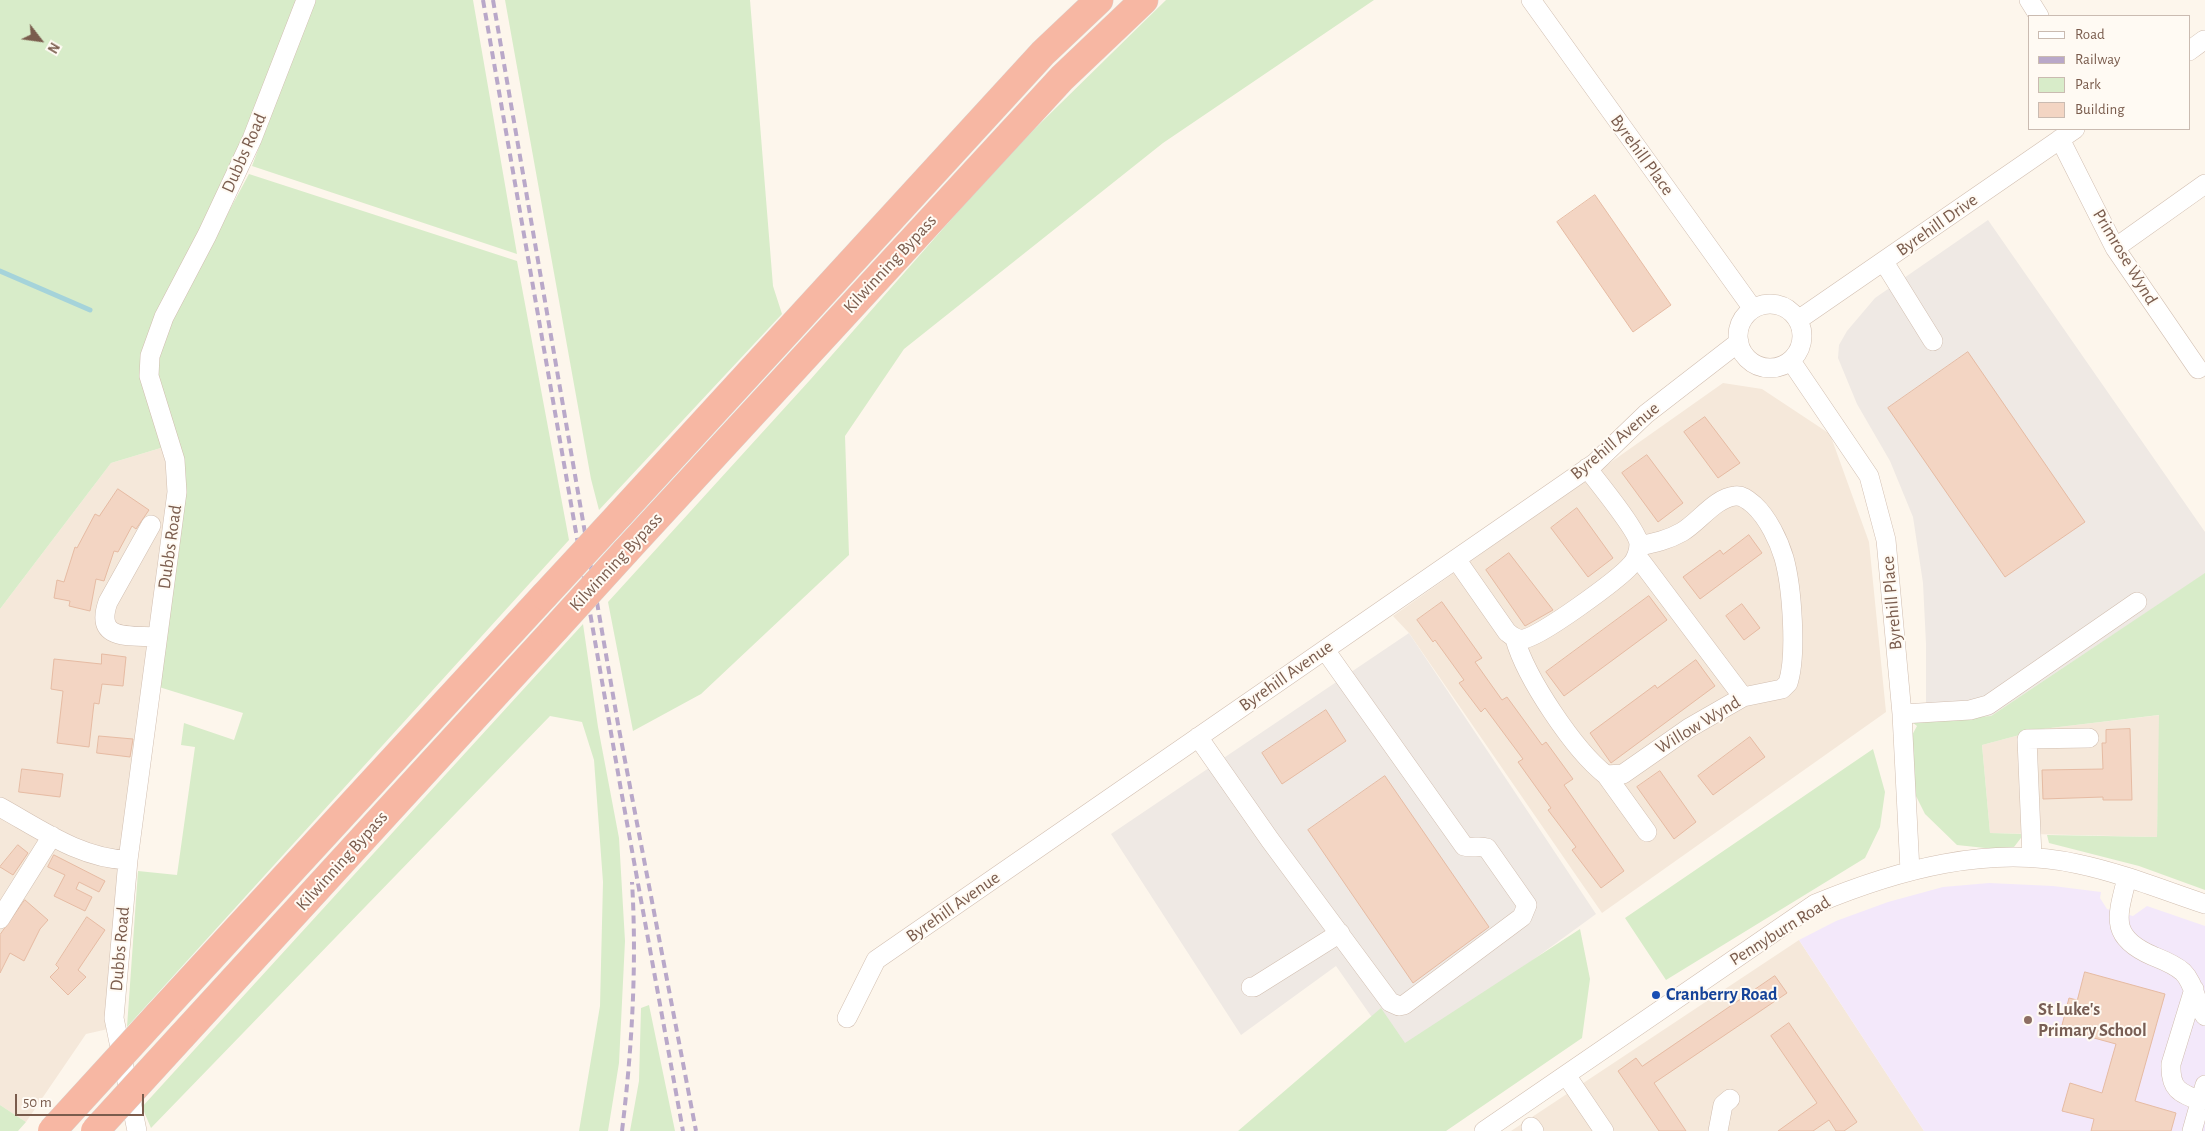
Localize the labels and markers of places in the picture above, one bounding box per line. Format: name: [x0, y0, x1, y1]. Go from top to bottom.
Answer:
place label: Cranberry Road: [1666, 984, 1778, 1006]
marker: Cranberry Road: [1650, 989, 1662, 1001]
place label: St Luke's Primary School: [2038, 999, 2147, 1042]
marker: St Luke's Primary School: [2022, 1014, 2034, 1026]

